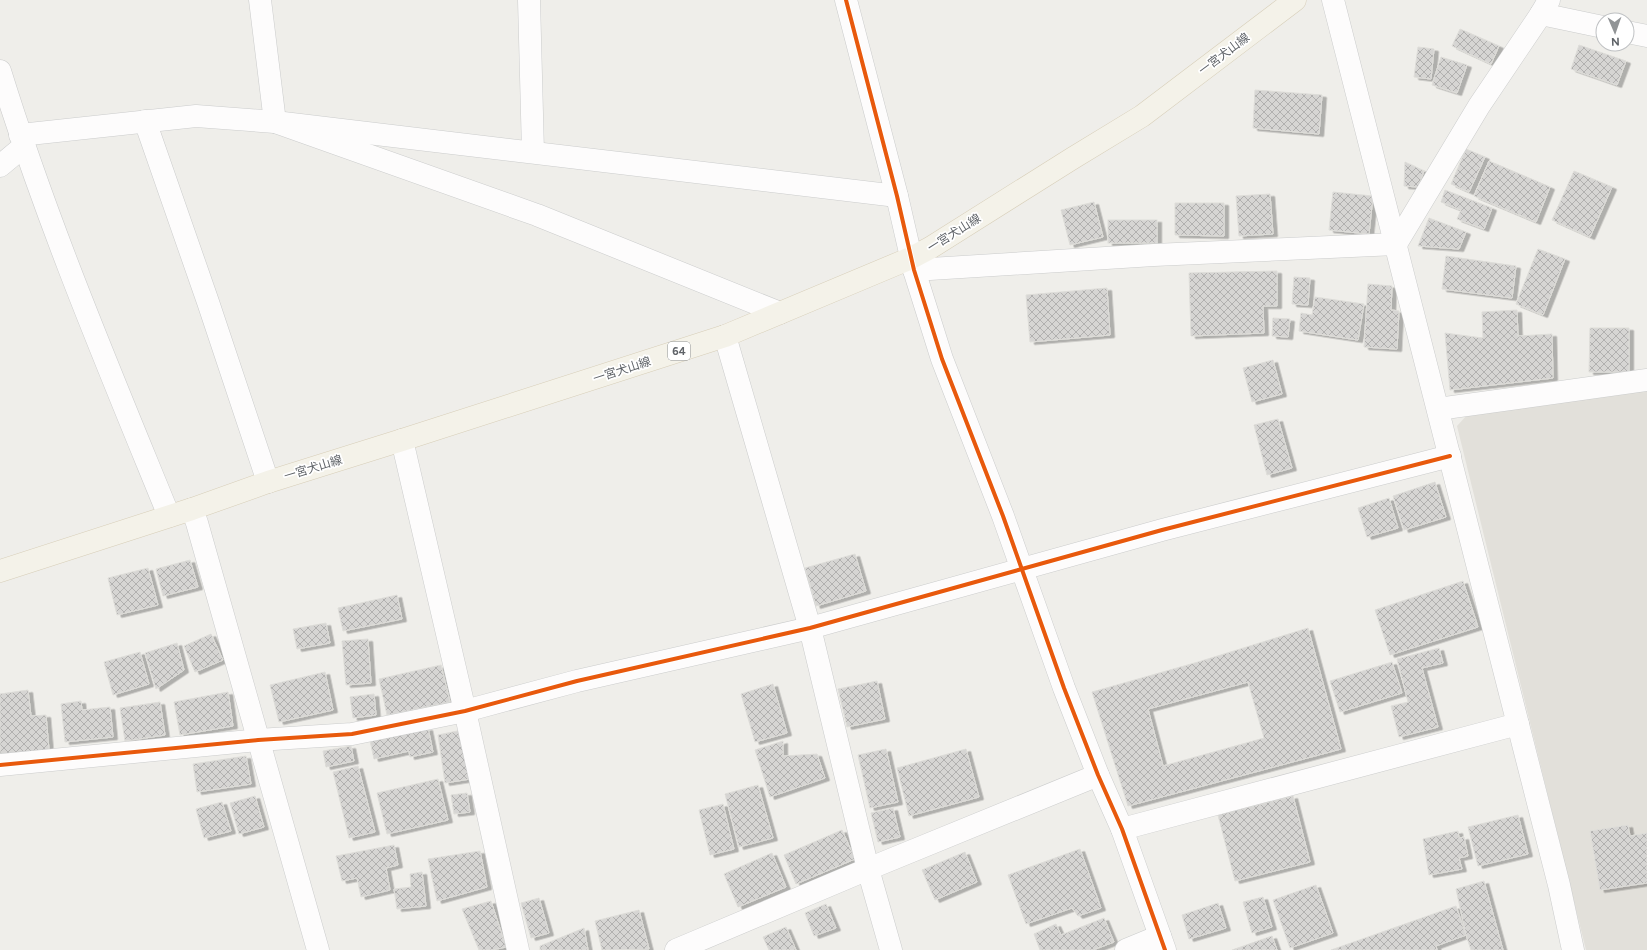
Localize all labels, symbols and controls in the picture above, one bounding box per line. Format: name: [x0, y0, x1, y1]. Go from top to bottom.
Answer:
north arrow: [1595, 12, 1635, 52]
street label: 一宮犬山線: [1196, 30, 1252, 78]
text: N: [1611, 35, 1620, 48]
street label: 一宮犬山線: [925, 211, 983, 255]
road number: 64: [668, 342, 690, 360]
street label: 一宮犬山線: [591, 354, 653, 386]
street label: 一宮犬山線: [282, 453, 344, 483]

